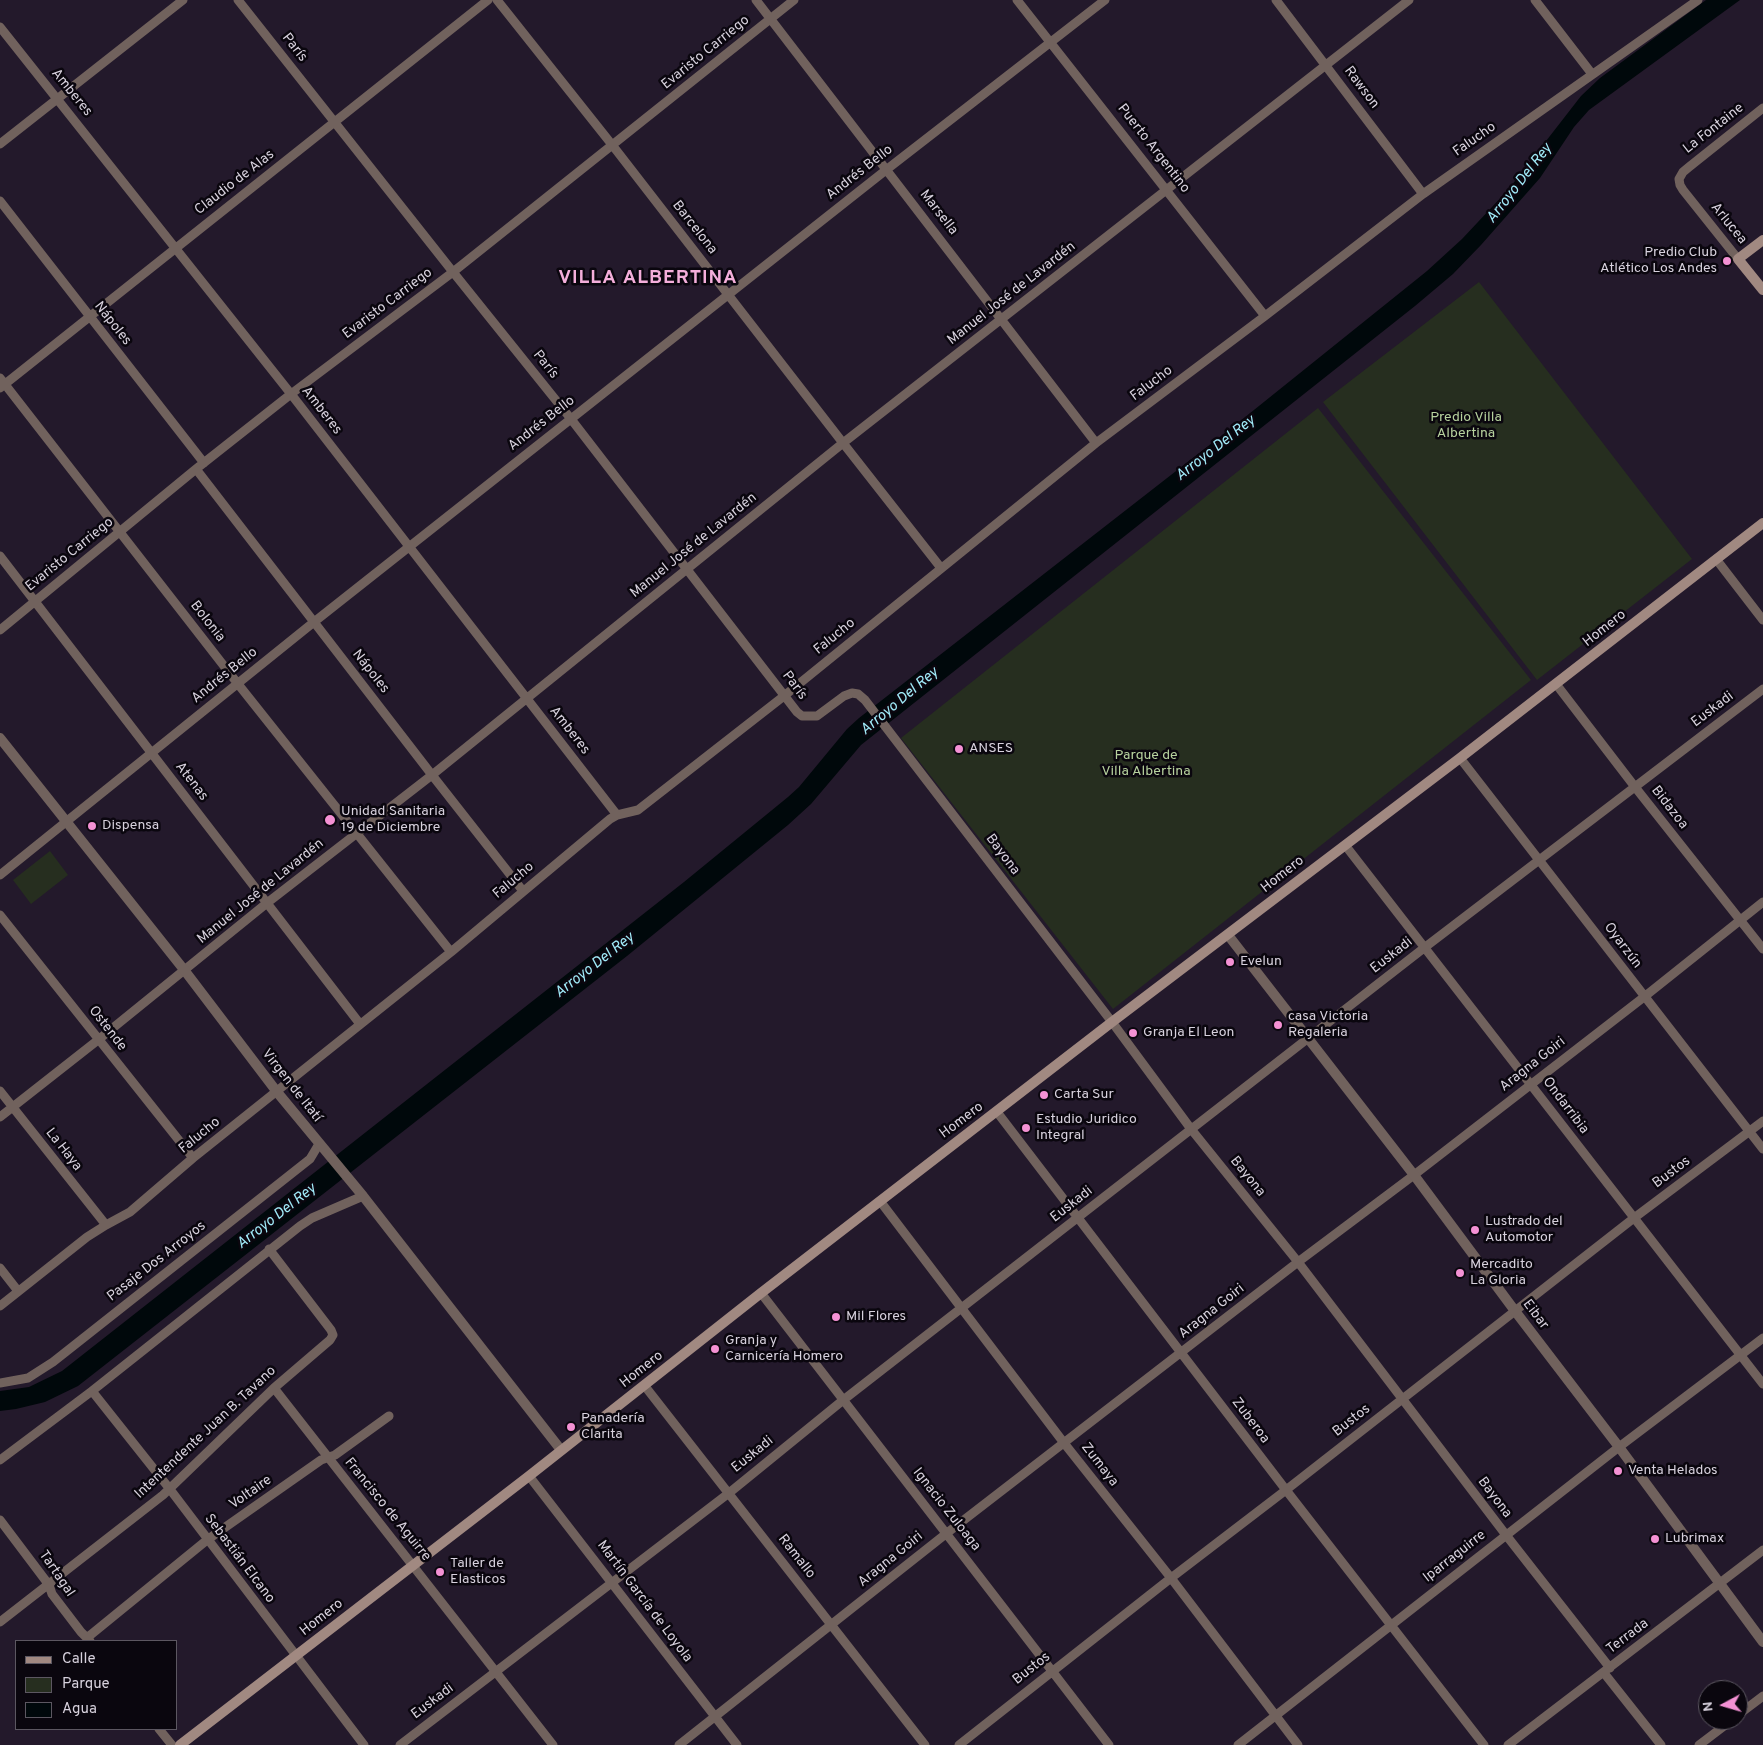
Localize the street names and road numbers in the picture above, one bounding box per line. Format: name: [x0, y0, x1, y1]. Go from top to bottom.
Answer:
street label: Evaristo Carriego: [659, 12, 753, 94]
street label: París: [278, 30, 310, 66]
street label: Rawson: [1340, 64, 1382, 112]
street label: Amberes: [47, 66, 95, 120]
street label: La Fontaine: [1680, 100, 1748, 158]
street label: Puerto Argentino: [1113, 101, 1193, 197]
street label: Falucho: [1450, 119, 1500, 161]
street label: Andrés Bello: [823, 142, 897, 204]
street label: Claudio de Alas: [192, 147, 278, 219]
street label: Marsella: [915, 187, 961, 239]
street label: Barcelona: [668, 198, 720, 258]
street label: Arlucea: [1706, 200, 1750, 248]
street label: Manuel José de Lavardén: [945, 239, 1079, 349]
street label: Evaristo Carriego: [340, 265, 436, 343]
street label: Nápoles: [90, 299, 134, 349]
street label: París: [529, 347, 561, 383]
street label: Falucho: [1128, 363, 1176, 405]
street label: Amberes: [297, 384, 345, 438]
street label: Andrés Bello: [505, 393, 579, 455]
street label: Manuel José de Lavardén: [627, 490, 761, 602]
street label: Evaristo Carriego: [23, 514, 117, 596]
street label: Bolonia: [186, 598, 228, 646]
street label: Homero: [1580, 607, 1630, 651]
street label: Falucho: [811, 615, 859, 659]
street label: Andrés Bello: [189, 644, 261, 708]
street label: Nápoles: [348, 647, 392, 697]
street label: París: [778, 668, 810, 704]
street label: Euskadi: [1688, 689, 1738, 731]
street label: Amberes: [545, 704, 593, 758]
street label: Atenas: [171, 759, 211, 805]
street label: Bidazoa: [1647, 783, 1691, 833]
street label: Bayona: [981, 831, 1023, 879]
street label: Manuel José de Lavardén: [194, 836, 328, 948]
street label: Homero: [1258, 853, 1308, 897]
street label: Falucho: [490, 859, 538, 903]
street label: Oyarzún: [1599, 920, 1645, 972]
street label: Euskadi: [1368, 934, 1416, 978]
street label: Ostende: [84, 1003, 130, 1055]
street label: Aragna Goiri: [1497, 1034, 1569, 1096]
street label: Virgen de Itatí: [257, 1046, 325, 1126]
street label: Ondarribia: [1538, 1074, 1592, 1138]
street label: Homero: [937, 1099, 987, 1143]
street label: Falucho: [176, 1114, 224, 1158]
street label: La Haya: [41, 1125, 85, 1175]
street label: Bayona: [1226, 1153, 1268, 1201]
street label: Bustos: [1650, 1153, 1694, 1193]
street label: Euskadi: [1048, 1183, 1096, 1227]
street label: Pasaje Dos Arroyos: [104, 1218, 210, 1306]
street label: Aragna Goiri: [1176, 1281, 1248, 1343]
street label: Eibar: [1518, 1297, 1552, 1333]
street label: Homero: [617, 1348, 667, 1392]
street label: Intentendente Juan B. Tavano: [132, 1363, 280, 1503]
street label: Zuberoa: [1227, 1395, 1273, 1447]
street label: Bustos: [1330, 1401, 1374, 1441]
street label: Euskadi: [729, 1433, 777, 1477]
street label: Zumaya: [1077, 1440, 1121, 1490]
street label: Francisco de Aguirre: [340, 1455, 434, 1565]
street label: Ignacio Zuloaga: [908, 1465, 984, 1555]
street label: Voltaire: [227, 1472, 275, 1514]
street label: Bayona: [1473, 1474, 1515, 1522]
street label: Sebastián Elcano: [200, 1511, 278, 1607]
street label: Iparraguirre: [1420, 1527, 1490, 1587]
street label: Aragna Goiri: [855, 1529, 927, 1591]
street label: Ramallo: [774, 1532, 818, 1582]
street label: Martín García de Loyola: [593, 1538, 695, 1666]
street label: Tartagal: [34, 1548, 78, 1600]
street label: Homero: [297, 1596, 347, 1640]
street label: Terrada: [1604, 1616, 1652, 1658]
street label: Bustos: [1010, 1649, 1054, 1689]
street label: Euskadi: [408, 1681, 458, 1723]

